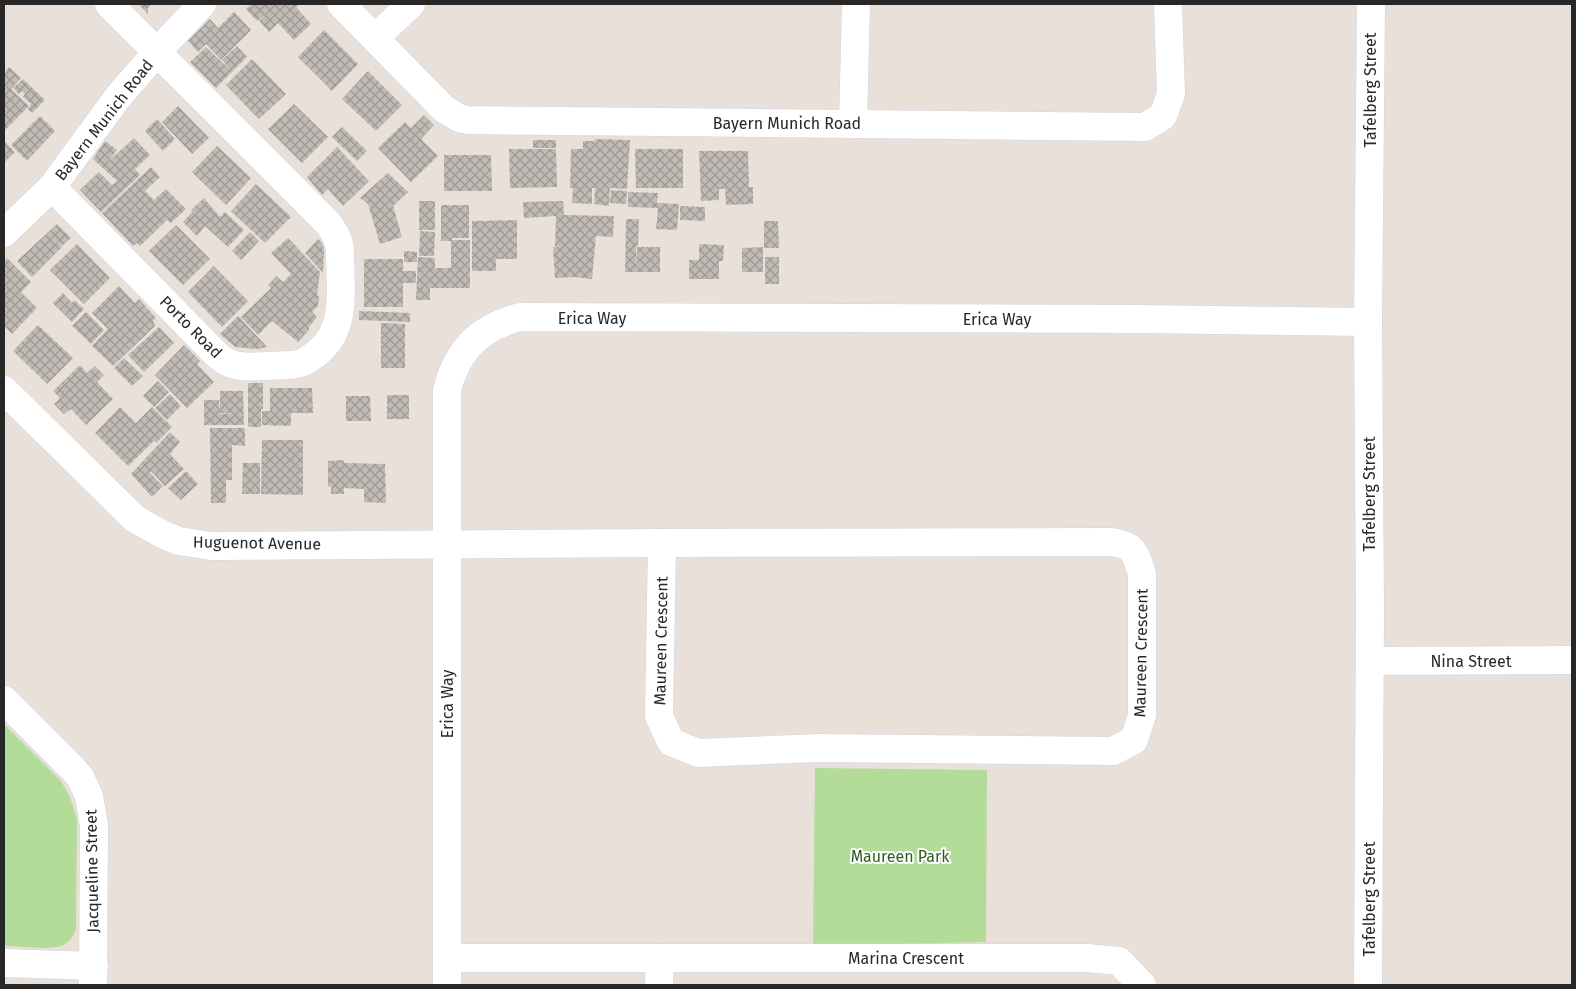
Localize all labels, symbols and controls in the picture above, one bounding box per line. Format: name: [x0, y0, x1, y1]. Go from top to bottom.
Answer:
street label: Tafelberg Street: [1361, 32, 1380, 147]
street label: Bayern Munich Road: [51, 56, 157, 184]
street label: Bayern Munich Road: [713, 114, 861, 133]
street label: Porto Road: [156, 292, 226, 362]
street label: Erica Way: [558, 309, 626, 328]
street label: Erica Way: [963, 310, 1031, 329]
street label: Tafelberg Street: [1360, 436, 1379, 551]
street label: Huguenot Avenue: [193, 532, 321, 554]
street label: Maureen Crescent: [650, 576, 672, 706]
street label: Maureen Crescent: [1130, 588, 1152, 718]
street label: Nina Street: [1430, 652, 1512, 671]
street label: Erica Way: [438, 670, 457, 738]
street label: Jacqueline Street: [81, 809, 103, 933]
street label: Tafelberg Street: [1360, 841, 1379, 956]
park label: Maureen Park: [851, 847, 950, 866]
street label: Marina Crescent: [848, 949, 964, 968]

